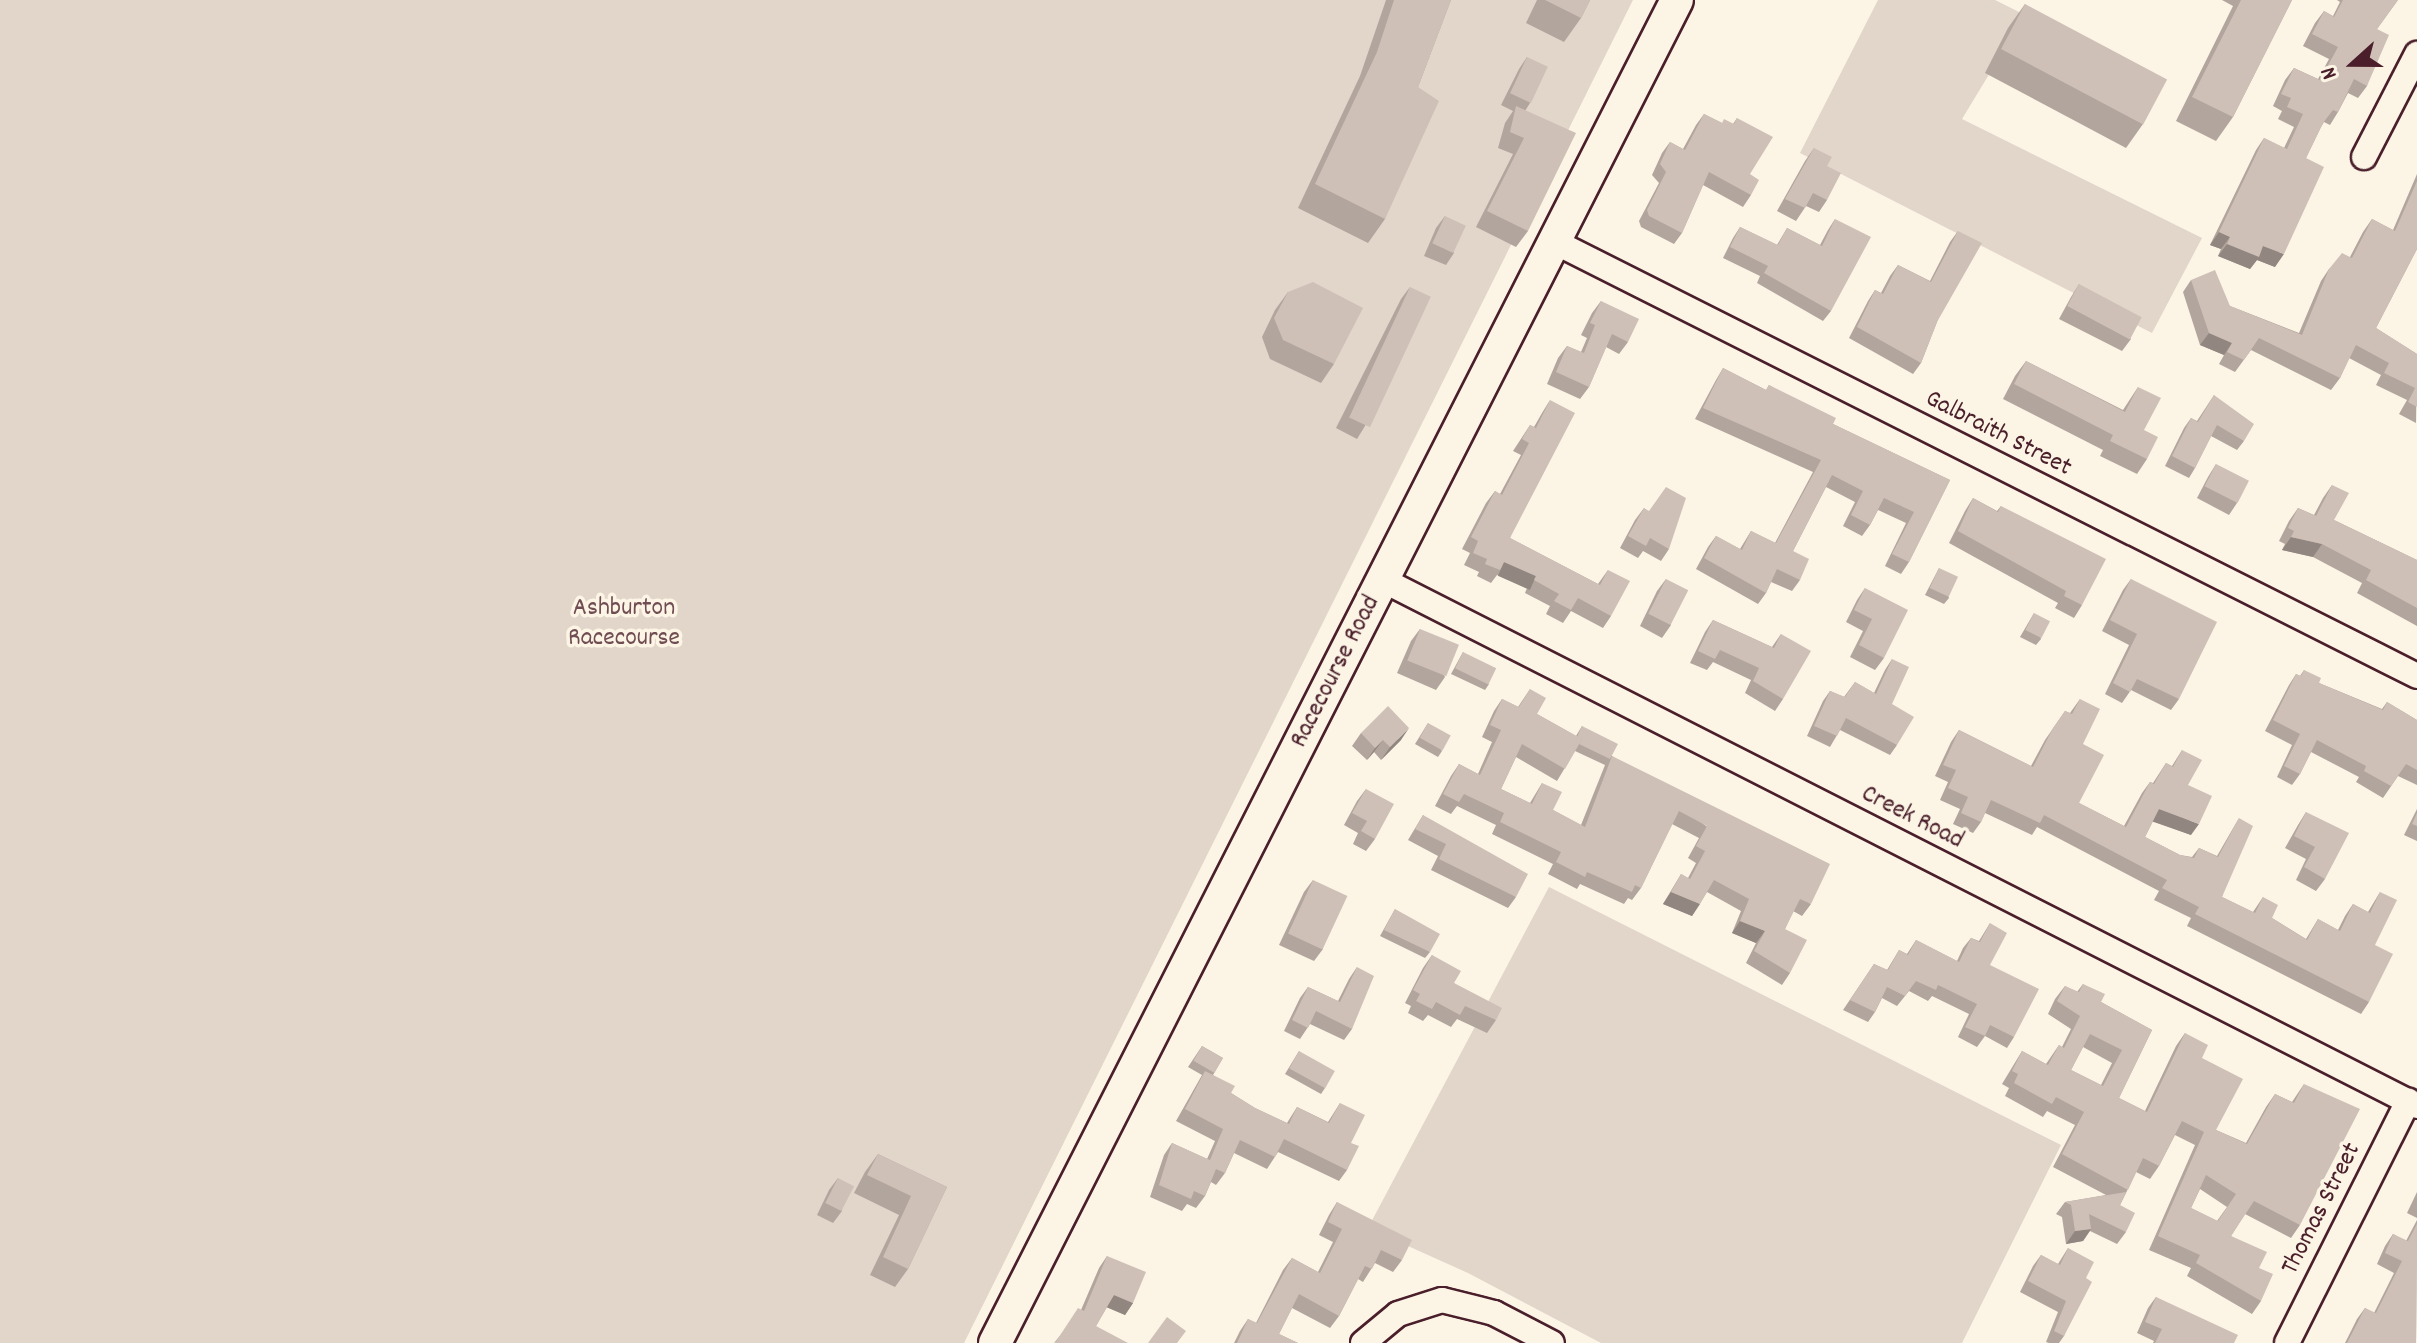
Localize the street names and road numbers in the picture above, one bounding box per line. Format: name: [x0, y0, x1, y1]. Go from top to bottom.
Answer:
street label: Galbraith Street: [1920, 384, 2076, 484]
street label: Racecourse Road: [1284, 591, 1388, 753]
street label: Creek Road: [1856, 779, 1968, 857]
street label: Thomas Street: [2275, 1138, 2369, 1280]

